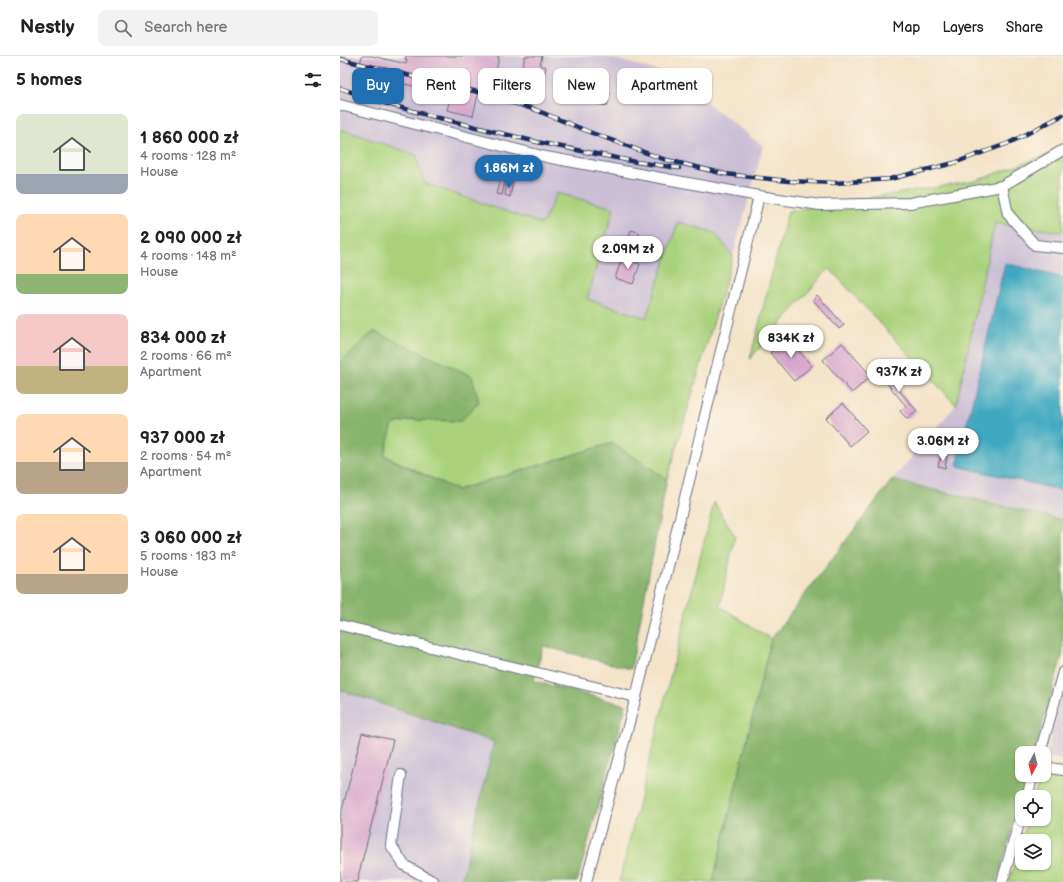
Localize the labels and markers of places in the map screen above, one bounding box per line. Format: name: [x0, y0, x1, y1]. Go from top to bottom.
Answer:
pin: 1.86M zł: [468, 155, 550, 189]
pin: 2.09M zł: [587, 236, 669, 270]
pin: 834K zł: [754, 325, 828, 359]
pin: 937K zł: [862, 359, 936, 393]
pin: 3.06M zł: [902, 428, 984, 462]

